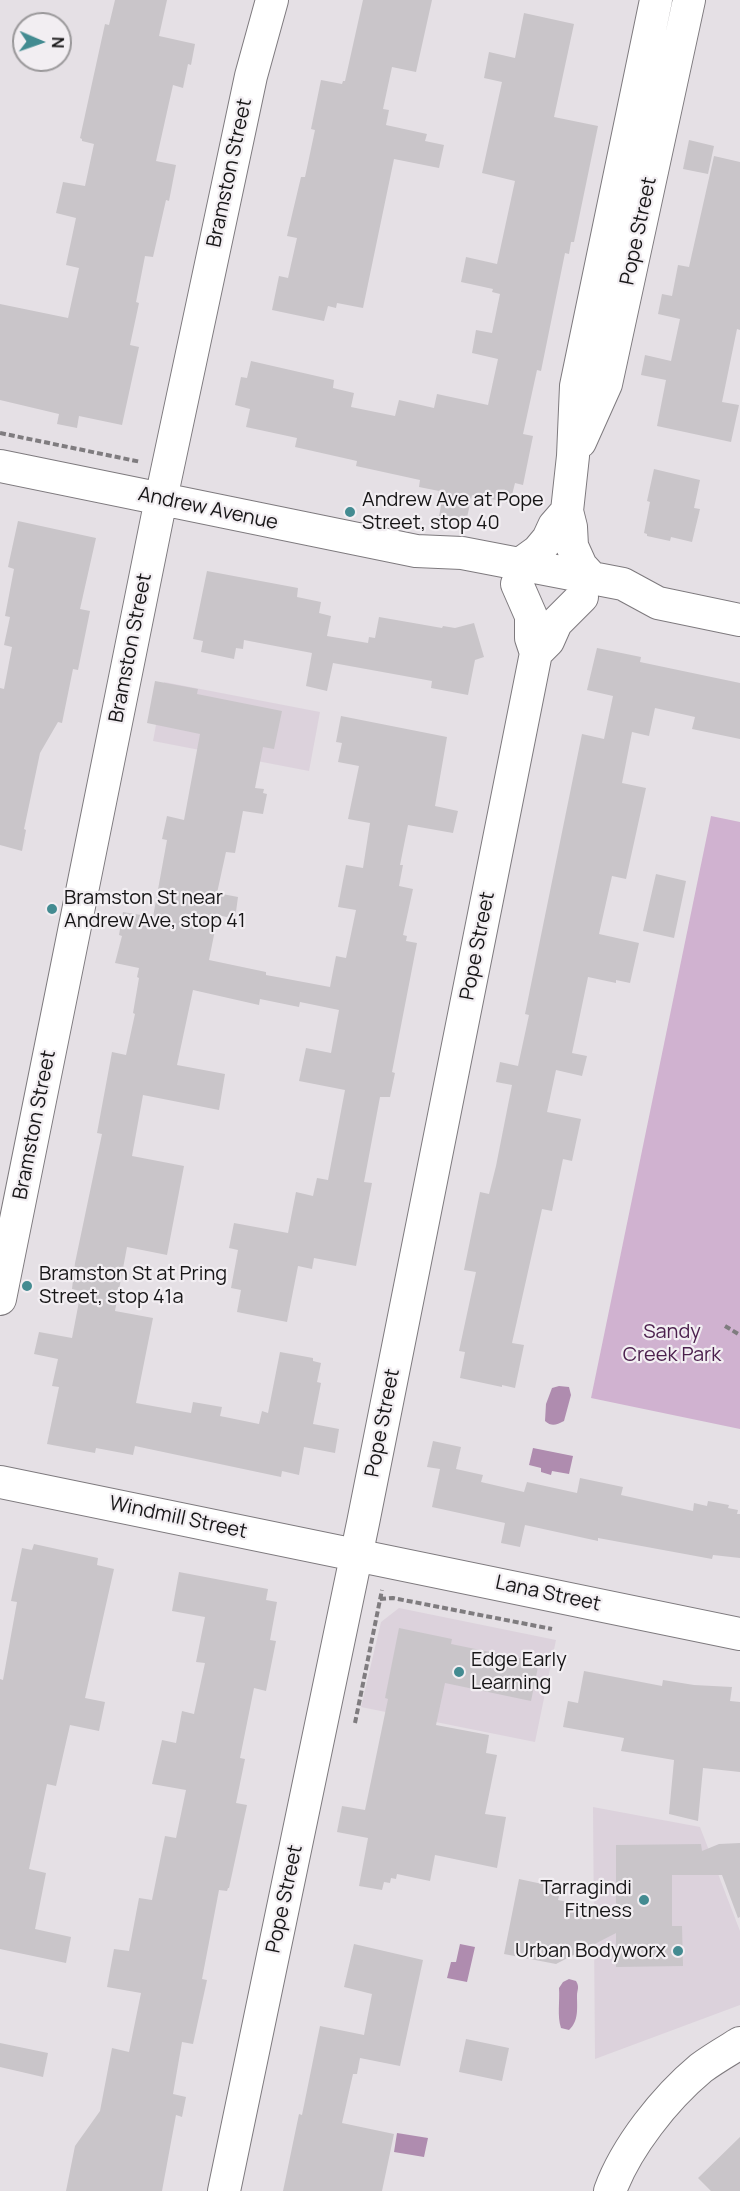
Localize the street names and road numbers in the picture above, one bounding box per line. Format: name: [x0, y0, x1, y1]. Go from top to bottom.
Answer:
street label: Bramston Street: [202, 96, 258, 250]
street label: Pope Street: [616, 175, 662, 287]
street label: Andrew Avenue: [136, 482, 280, 536]
street label: Bramston Street: [105, 571, 157, 725]
street label: Pope Street: [456, 890, 500, 1002]
street label: Bramston Street: [9, 1048, 61, 1202]
street label: Pope Street: [361, 1367, 405, 1479]
street label: Windmill Street: [107, 1492, 249, 1544]
street label: Lana Street: [493, 1571, 603, 1617]
street label: Pope Street: [262, 1843, 308, 1955]

